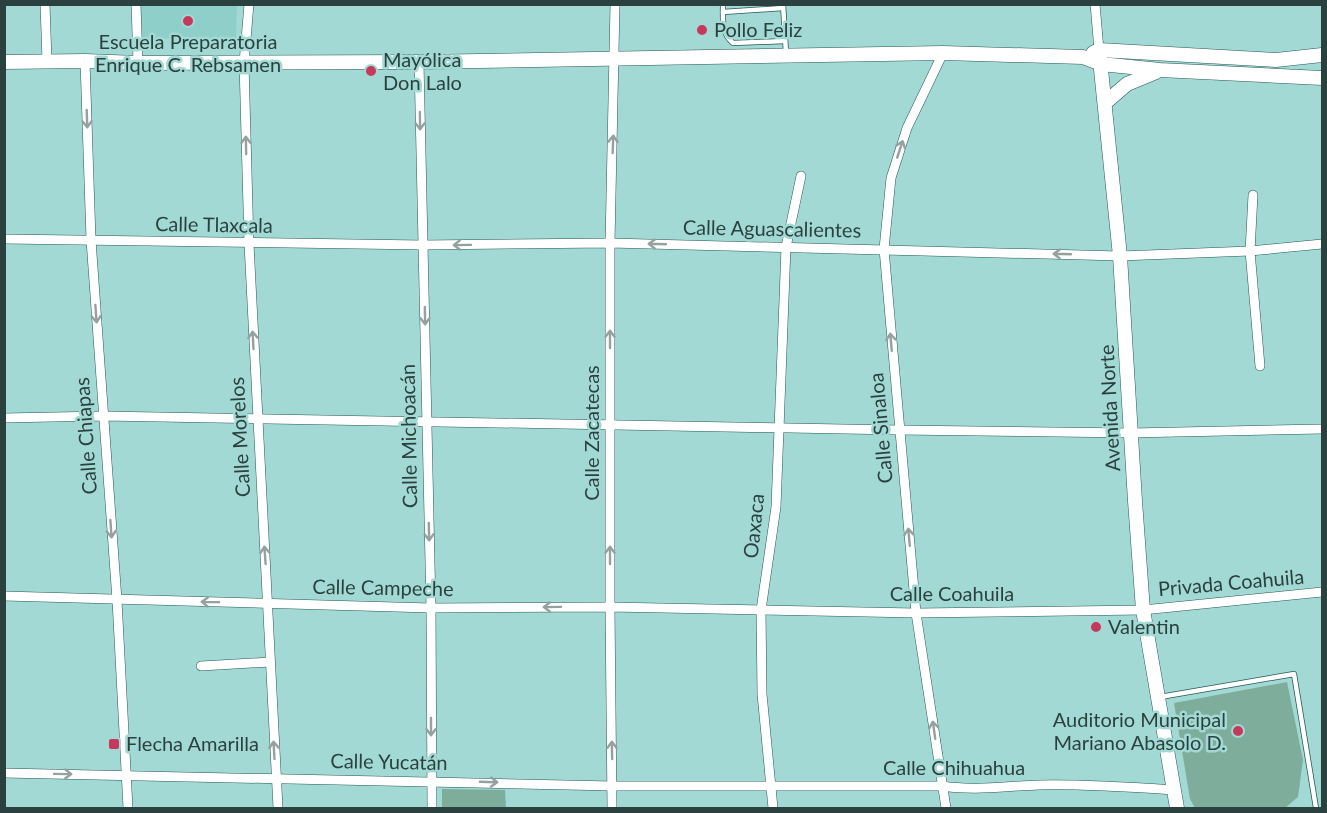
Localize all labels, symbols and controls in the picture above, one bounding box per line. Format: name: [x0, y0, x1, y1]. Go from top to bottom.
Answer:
marker: Escuela Preparatoria Enrique C. Rebsamen: [181, 14, 195, 28]
place label: Pollo Feliz: [714, 17, 802, 41]
marker: Pollo Feliz: [695, 23, 709, 37]
place label: Escuela Preparatoria Enrique C. Rebsamen: [95, 29, 281, 76]
place label: Mayólica Don Lalo: [383, 47, 462, 94]
marker: Mayólica Don Lalo: [364, 64, 378, 78]
one-way arrow: [81, 109, 93, 129]
one-way arrow: [415, 110, 426, 130]
one-way arrow: [241, 135, 252, 155]
one-way arrow: [607, 135, 618, 155]
one-way arrow: [895, 140, 906, 159]
street label: Calle Tlaxcala: [155, 211, 273, 237]
street label: Calle Aguascalientes: [683, 214, 861, 242]
one-way arrow: [648, 238, 668, 250]
one-way arrow: [453, 239, 473, 250]
one-way arrow: [1052, 249, 1072, 260]
one-way arrow: [91, 303, 102, 323]
one-way arrow: [419, 305, 430, 325]
one-way arrow: [247, 330, 258, 350]
one-way arrow: [604, 330, 616, 350]
one-way arrow: [885, 333, 896, 353]
street label: Avenida Norte: [1094, 344, 1124, 472]
street label: Calle Michoacán: [395, 364, 421, 508]
street label: Calle Zacatecas: [579, 365, 603, 501]
street label: Calle Sinaloa: [863, 372, 897, 484]
street label: Calle Morelos: [224, 376, 254, 498]
street label: Calle Chiapas: [69, 377, 101, 496]
street label: Oaxaca: [738, 492, 768, 560]
one-way arrow: [106, 519, 117, 539]
one-way arrow: [423, 521, 435, 541]
one-way arrow: [903, 527, 914, 547]
one-way arrow: [259, 546, 270, 566]
one-way arrow: [604, 546, 616, 566]
street label: Privada Coahuila: [1157, 564, 1305, 600]
street label: Calle Campeche: [312, 574, 454, 600]
street label: Calle Coahuila: [890, 581, 1014, 605]
one-way arrow: [200, 596, 220, 607]
one-way arrow: [542, 601, 562, 613]
place label: Valentin: [1108, 614, 1180, 638]
marker: Valentin: [1089, 620, 1103, 634]
place label: Auditorio Municipal Mariano Abasolo D.: [1053, 707, 1226, 754]
one-way arrow: [425, 716, 437, 736]
one-way arrow: [928, 721, 939, 740]
marker: Auditorio Municipal Mariano Abasolo D.: [1231, 724, 1245, 738]
place label: Flecha Amarilla: [126, 731, 259, 755]
marker: Flecha Amarilla: [107, 737, 121, 751]
one-way arrow: [269, 741, 280, 761]
one-way arrow: [606, 741, 618, 761]
street label: Calle Yucatán: [330, 748, 448, 774]
street label: Calle Chihuahua: [883, 755, 1025, 779]
one-way arrow: [52, 769, 72, 780]
one-way arrow: [478, 777, 498, 788]

